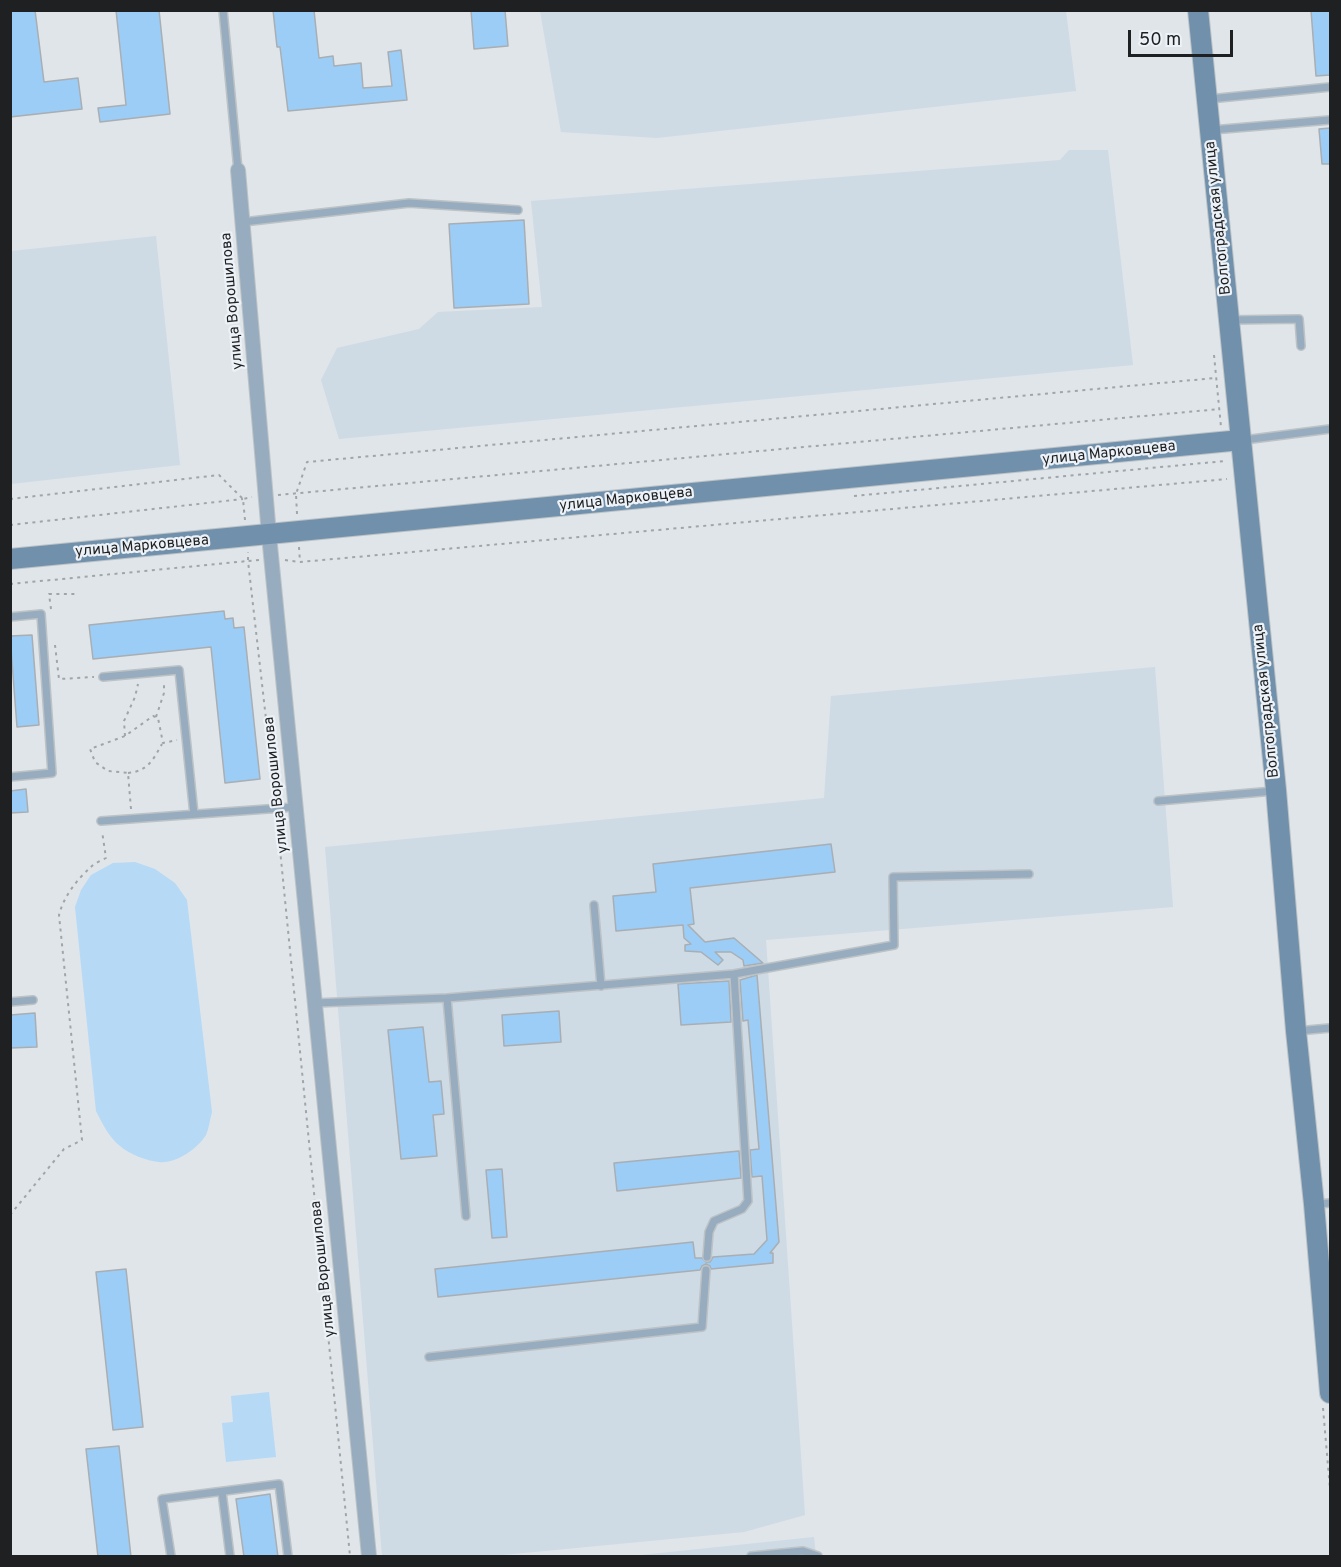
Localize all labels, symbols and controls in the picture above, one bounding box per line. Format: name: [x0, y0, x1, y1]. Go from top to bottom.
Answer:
scale bar: [1131, 18, 1236, 56]
text: 50 m: [1139, 29, 1181, 52]
street label: Волгоградская улица: [1202, 140, 1236, 296]
street label: улица Ворошилова: [218, 232, 248, 370]
street label: улица Марковцева: [1041, 438, 1177, 470]
street label: улица Марковцева: [558, 484, 694, 516]
street label: улица Марковцева: [74, 532, 210, 562]
street label: Волгоградская улица: [1250, 623, 1284, 779]
street label: улица Ворошилова: [261, 716, 293, 854]
street label: улица Ворошилова: [308, 1200, 340, 1338]

